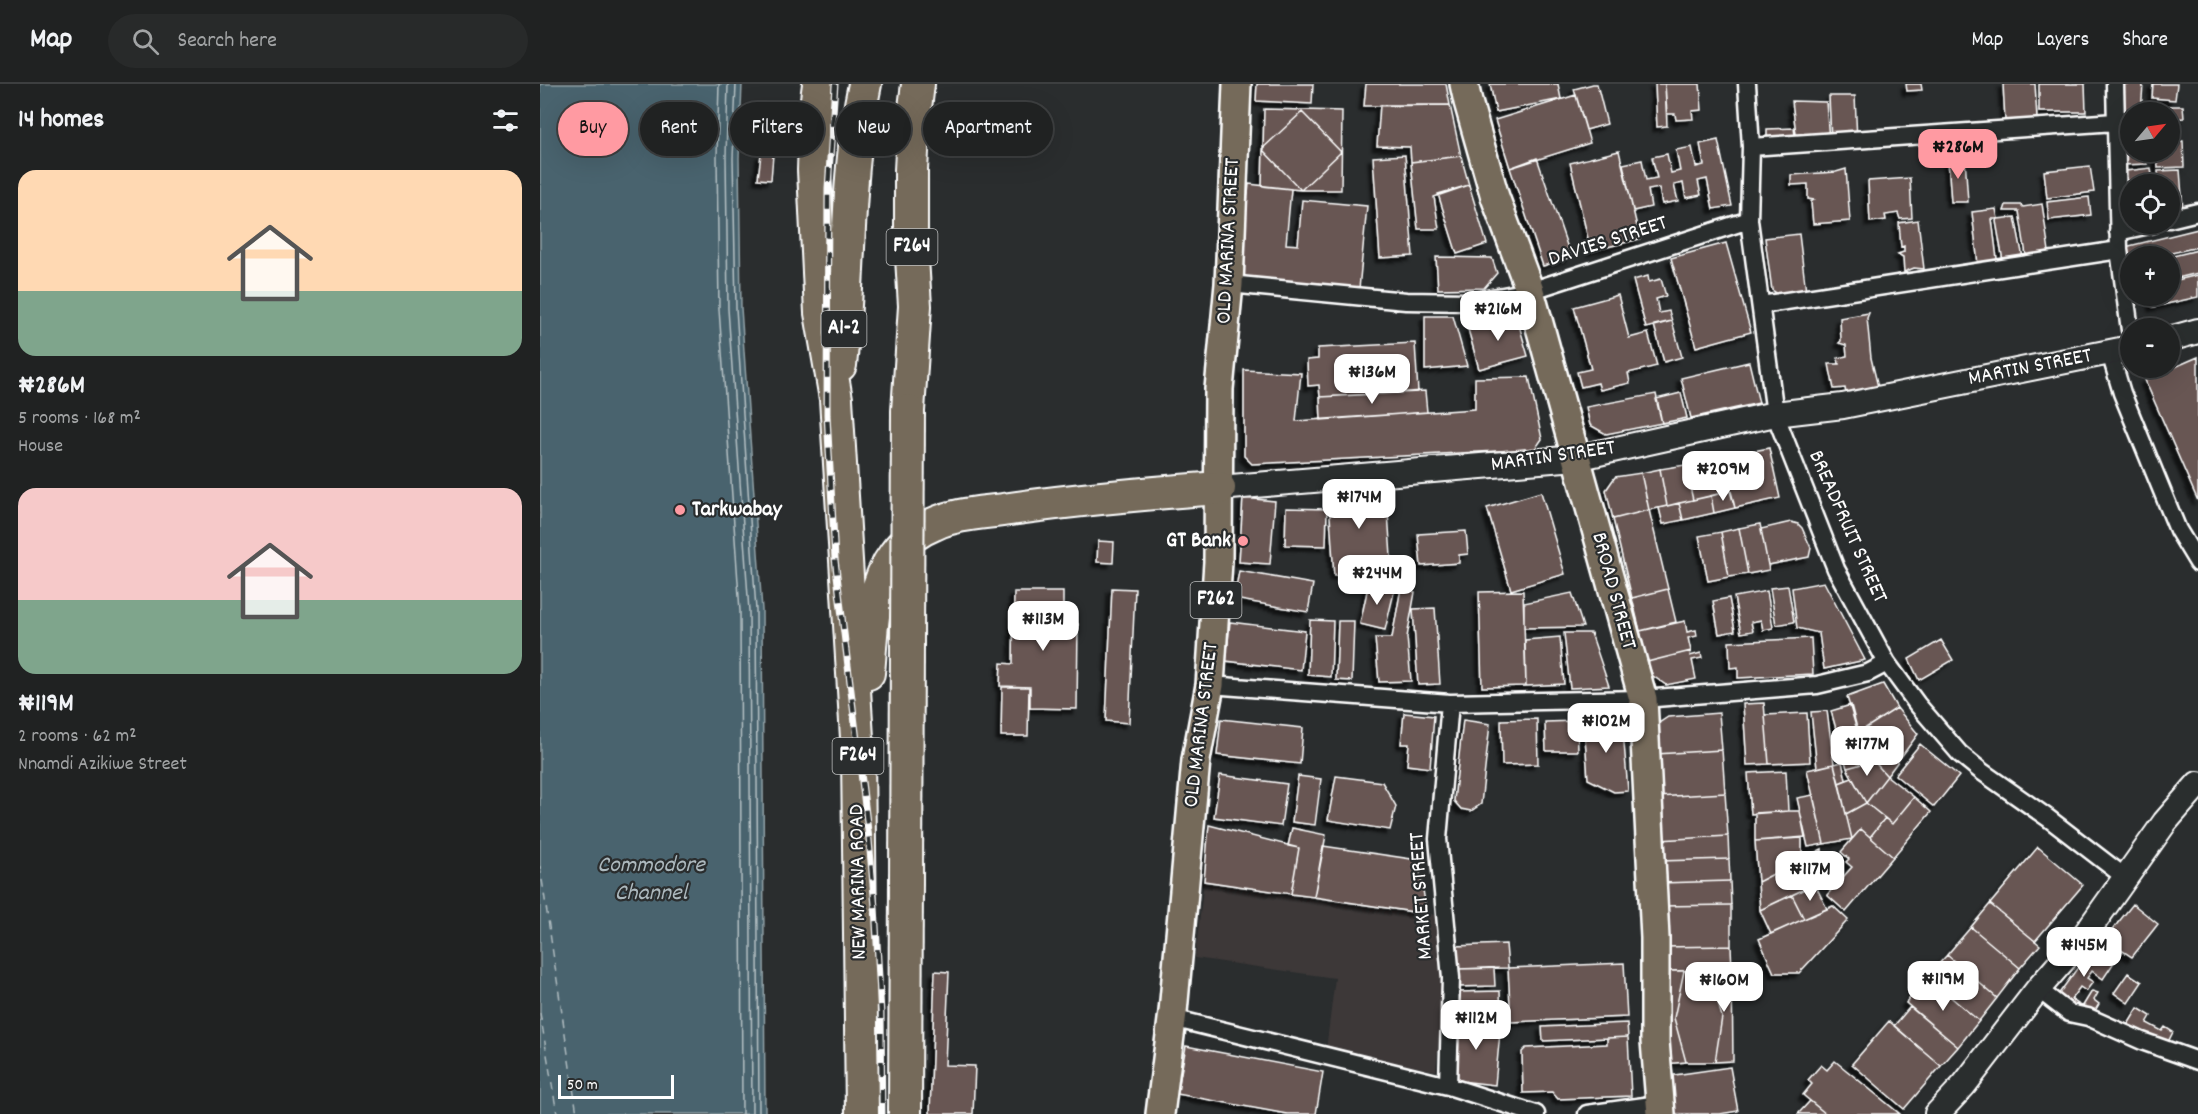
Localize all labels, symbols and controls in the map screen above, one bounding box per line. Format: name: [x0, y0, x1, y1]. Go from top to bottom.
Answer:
search box: [108, 14, 528, 68]
text: Map: [30, 21, 72, 61]
icon: search: [129, 25, 162, 58]
text: Search here: [177, 26, 277, 57]
text: Map: [1972, 26, 2003, 56]
text: Layers: [2036, 26, 2089, 56]
text: Share: [2122, 26, 2168, 56]
text: 14 homes: [18, 102, 104, 139]
chip: Buy: [558, 102, 628, 156]
chip: Rent: [640, 102, 718, 156]
chip: Filters: [730, 102, 824, 156]
chip: New: [836, 102, 911, 156]
chip: Apartment: [923, 102, 1053, 156]
north arrow: [2120, 102, 2180, 162]
map controls: [2120, 102, 2180, 378]
icon: filters: [489, 104, 522, 137]
pin: ₦286M: [1916, 129, 2000, 180]
text: ₦286M: [1932, 134, 1984, 162]
street label: OLD MARINA STREET: [1209, 157, 1249, 325]
button: locate: [2120, 174, 2180, 234]
street label: DAVIES STREET: [1544, 208, 1672, 276]
icon: home: [216, 209, 324, 317]
road number: F264: [886, 229, 938, 265]
button: +: [2120, 246, 2180, 306]
pin: ₦216M: [1456, 291, 1540, 342]
text: ₦216M: [1474, 296, 1522, 324]
road number: A1-2: [822, 311, 866, 347]
button: −: [2120, 318, 2180, 378]
street label: MARTIN STREET: [1966, 341, 2095, 395]
pin: ₦136M: [1330, 354, 1414, 405]
text: ₦136M: [1348, 359, 1396, 387]
text: ₦286M: [18, 368, 85, 405]
text: 5 rooms · 168 m²: [18, 405, 141, 433]
text: House: [18, 433, 63, 461]
street label: MARTIN STREET: [1489, 433, 1617, 481]
street label: BREADFRUIT STREET: [1799, 446, 1895, 609]
pin: ₦209M: [1681, 451, 1765, 502]
text: ₦209M: [1696, 456, 1750, 484]
pin: ₦174M: [1317, 479, 1401, 530]
text: ₦174M: [1336, 484, 1382, 512]
place label: Tarkwabay: [692, 495, 783, 526]
marker: Tarkwabay: [673, 503, 687, 517]
place label: GT Bank: [1166, 526, 1231, 557]
icon: home: [216, 527, 324, 635]
street label: BROAD STREET: [1582, 529, 1644, 653]
marker: GT Bank: [1236, 534, 1250, 548]
pin: ₦244M: [1335, 555, 1419, 606]
text: ₦244M: [1352, 560, 1402, 588]
road number: F262: [1190, 582, 1242, 618]
pin: ₦113M: [1001, 601, 1085, 652]
text: ₦113M: [1022, 606, 1064, 634]
street label: OLD MARINA STREET: [1176, 640, 1228, 809]
text: ₦119M: [18, 686, 74, 723]
pin: ₦102M: [1564, 703, 1648, 754]
text: ₦102M: [1582, 708, 1630, 736]
text: 2 rooms · 62 m²: [18, 723, 137, 751]
pin: ₦177M: [1825, 726, 1909, 777]
text: ₦177M: [1845, 731, 1889, 759]
road number: F264: [832, 738, 884, 774]
text: Nnamdi Azikiwe Street: [18, 751, 187, 779]
street label: NEW MARINA ROAD: [842, 804, 876, 960]
street label: MARKET STREET: [1402, 831, 1442, 961]
water label: Commodore Channel: [597, 849, 706, 911]
pin: ₦117M: [1768, 851, 1852, 902]
text: ₦117M: [1789, 856, 1831, 884]
pin: ₦145M: [2042, 927, 2126, 978]
text: ₦145M: [2061, 932, 2107, 960]
pin: ₦119M: [1901, 961, 1985, 1012]
pin: ₦160M: [1682, 962, 1766, 1013]
text: ₦119M: [1922, 966, 1964, 994]
text: ₦160M: [1699, 967, 1749, 995]
pin: ₦112M: [1434, 1000, 1518, 1051]
text: ₦112M: [1455, 1005, 1497, 1033]
scale bar: [558, 1072, 674, 1100]
text: 50 m: [567, 1074, 598, 1097]

